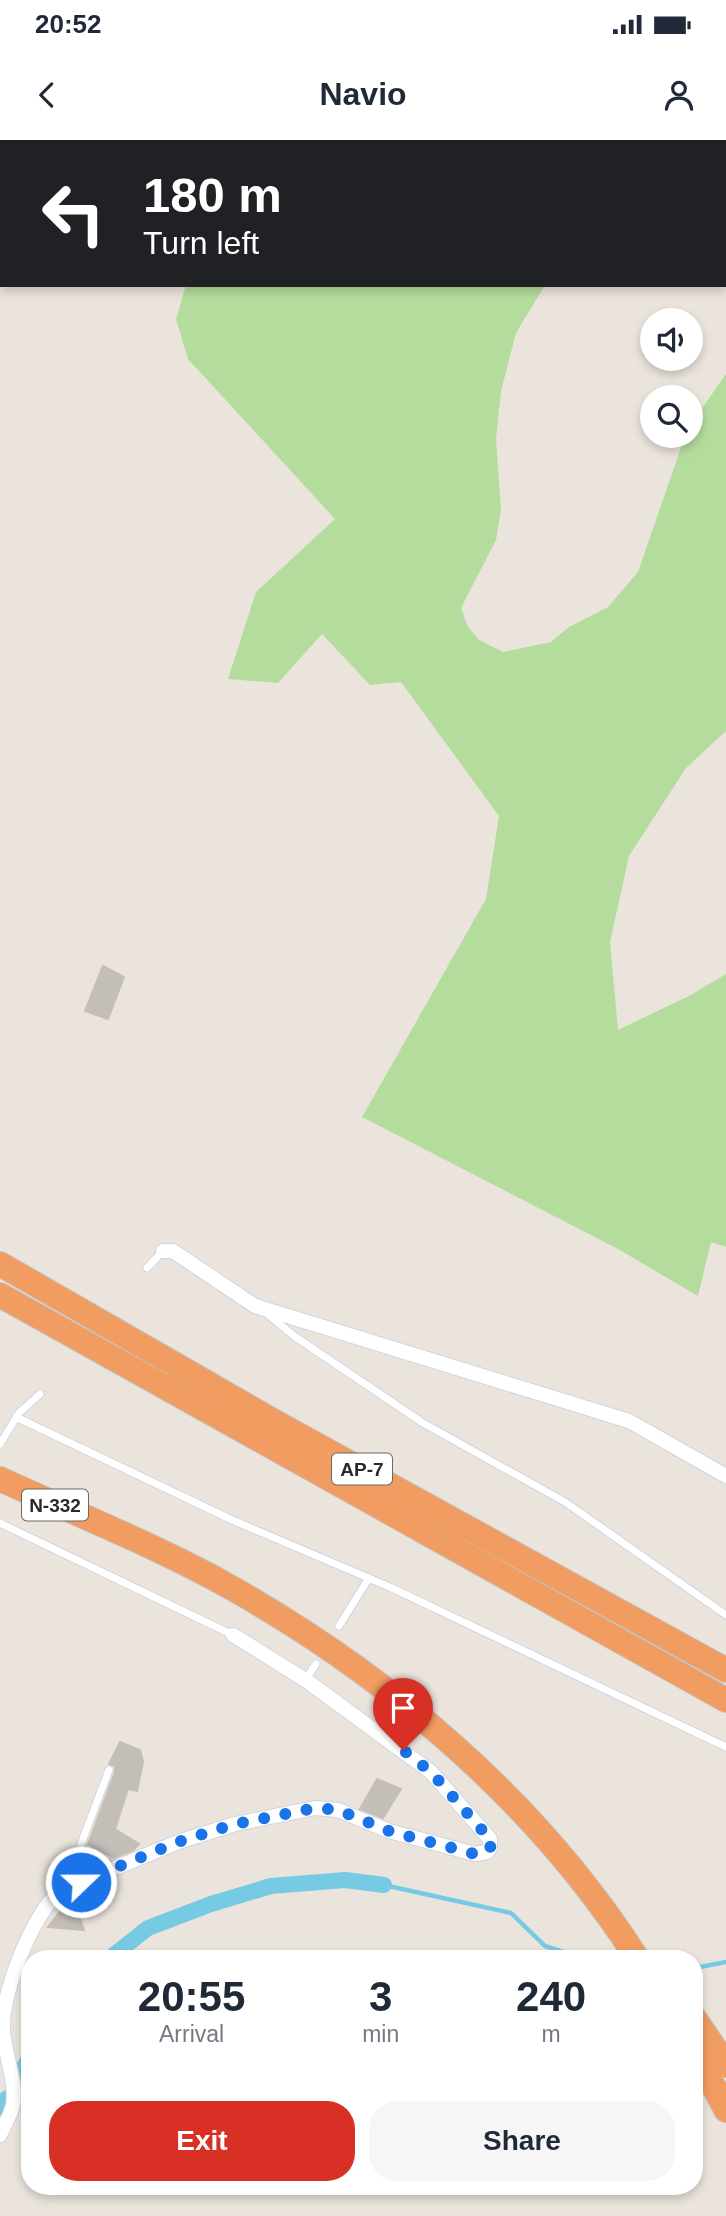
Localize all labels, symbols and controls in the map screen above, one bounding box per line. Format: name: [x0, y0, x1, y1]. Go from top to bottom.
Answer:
text: 20:52: [35, 9, 102, 39]
icon: back: [28, 76, 66, 114]
text: Navio: [319, 76, 407, 112]
icon: person: [660, 76, 698, 114]
icon: left: [28, 168, 119, 259]
text: 180 m: [143, 168, 282, 222]
text: Turn left: [143, 225, 259, 261]
map controls: [640, 308, 703, 448]
button: sound: [640, 308, 703, 371]
button: search: [640, 385, 703, 448]
road number: AP-7: [332, 1454, 392, 1484]
road number: N-332: [22, 1490, 88, 1520]
pin: [373, 1678, 433, 1750]
icon: arrive: [384, 1689, 422, 1727]
position arrow: [44, 1845, 118, 1919]
text: 20:55: [138, 1973, 245, 2020]
text: 3: [369, 1973, 392, 2020]
text: 240: [516, 1973, 586, 2020]
text: Arrival: [159, 2021, 224, 2047]
text: min: [362, 2021, 399, 2047]
text: m: [542, 2021, 561, 2047]
button: Exit: [49, 2101, 355, 2181]
button: Share: [369, 2101, 675, 2181]

